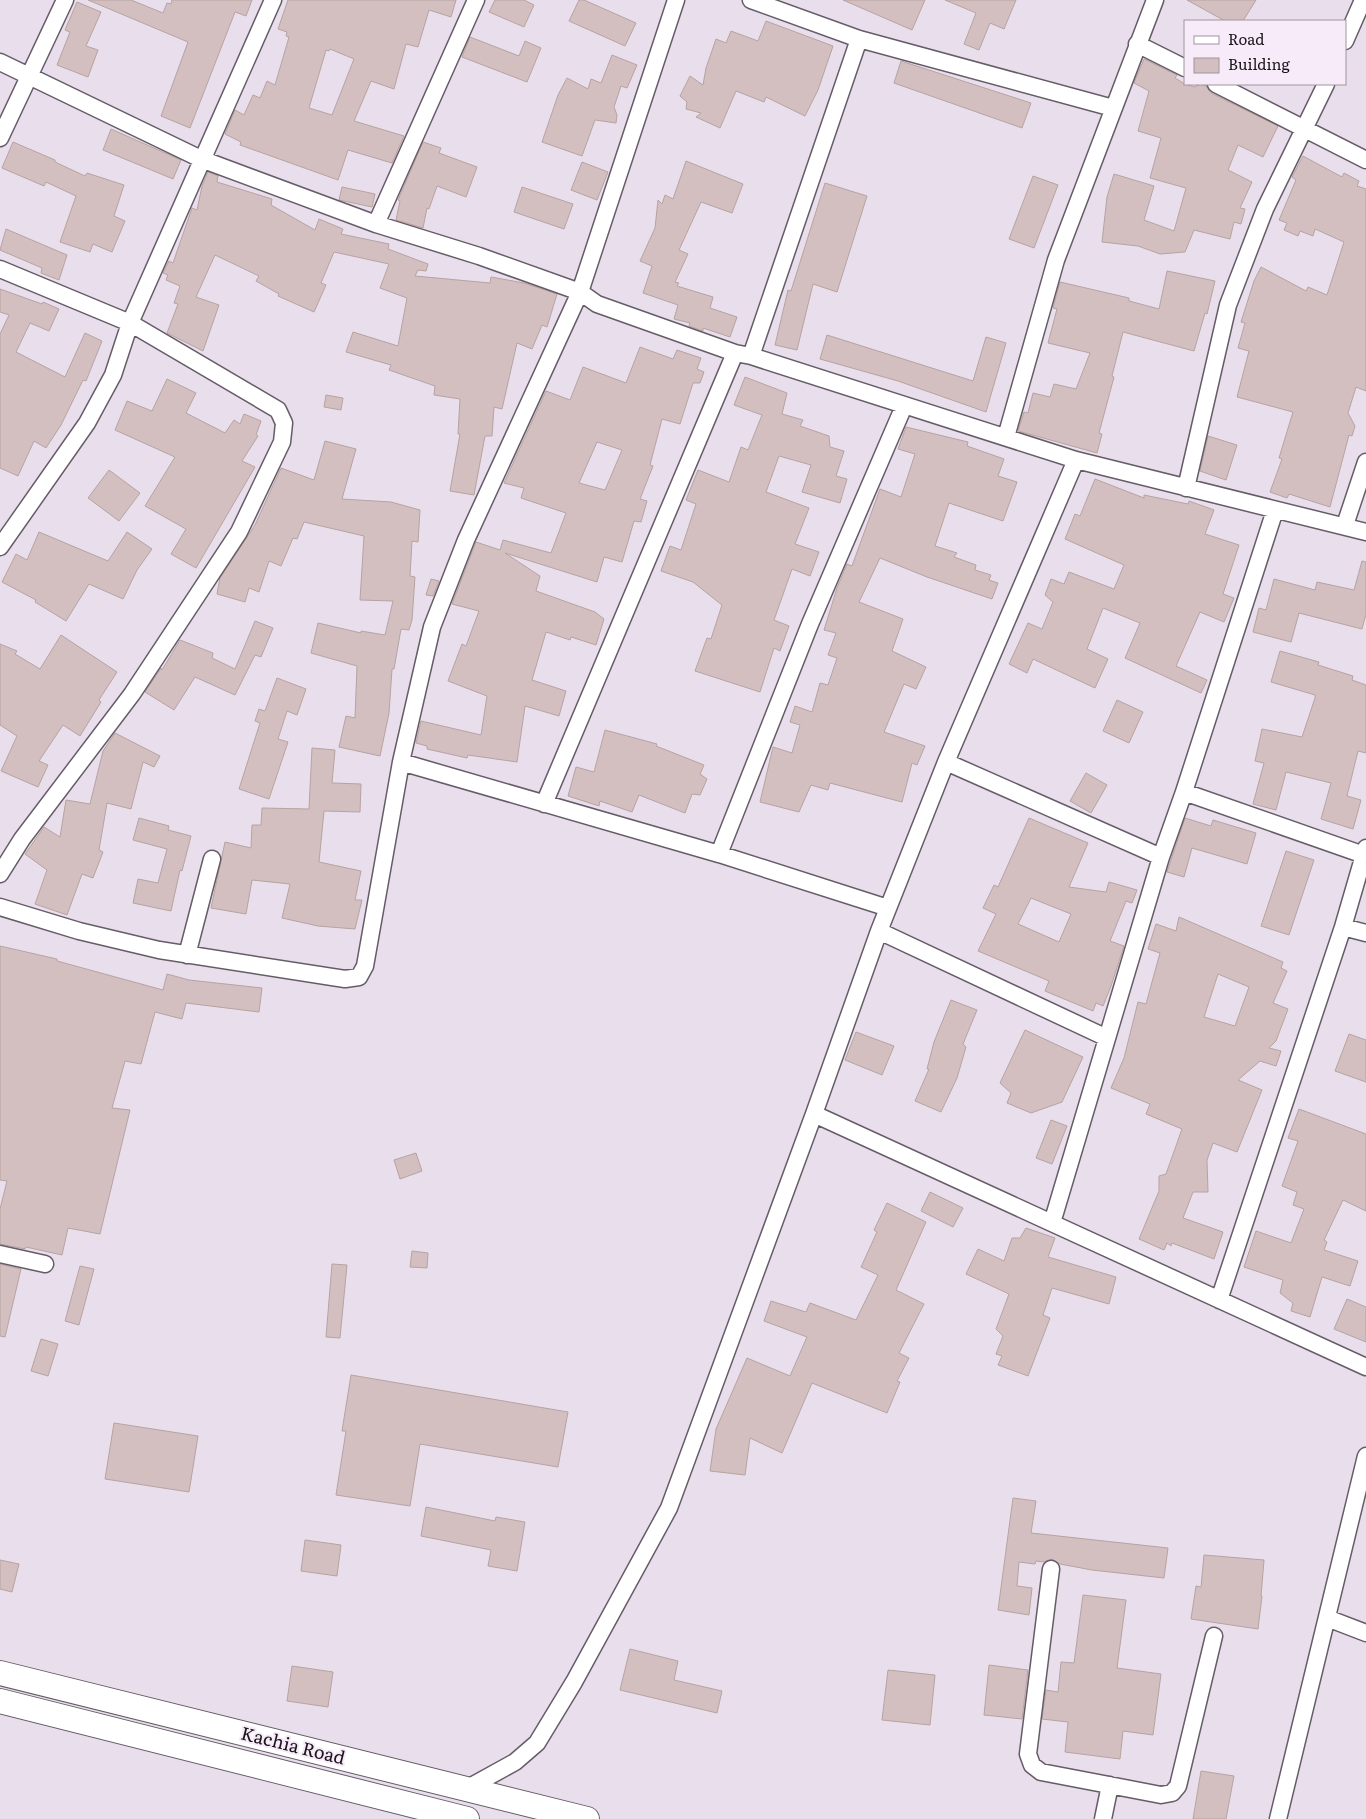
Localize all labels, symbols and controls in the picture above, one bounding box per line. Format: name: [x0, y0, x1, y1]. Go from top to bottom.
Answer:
legend: [1184, 20, 1346, 85]
text: Road: [1228, 27, 1264, 50]
text: Building: [1228, 52, 1290, 75]
street label: Kachia Road: [238, 1719, 348, 1771]

